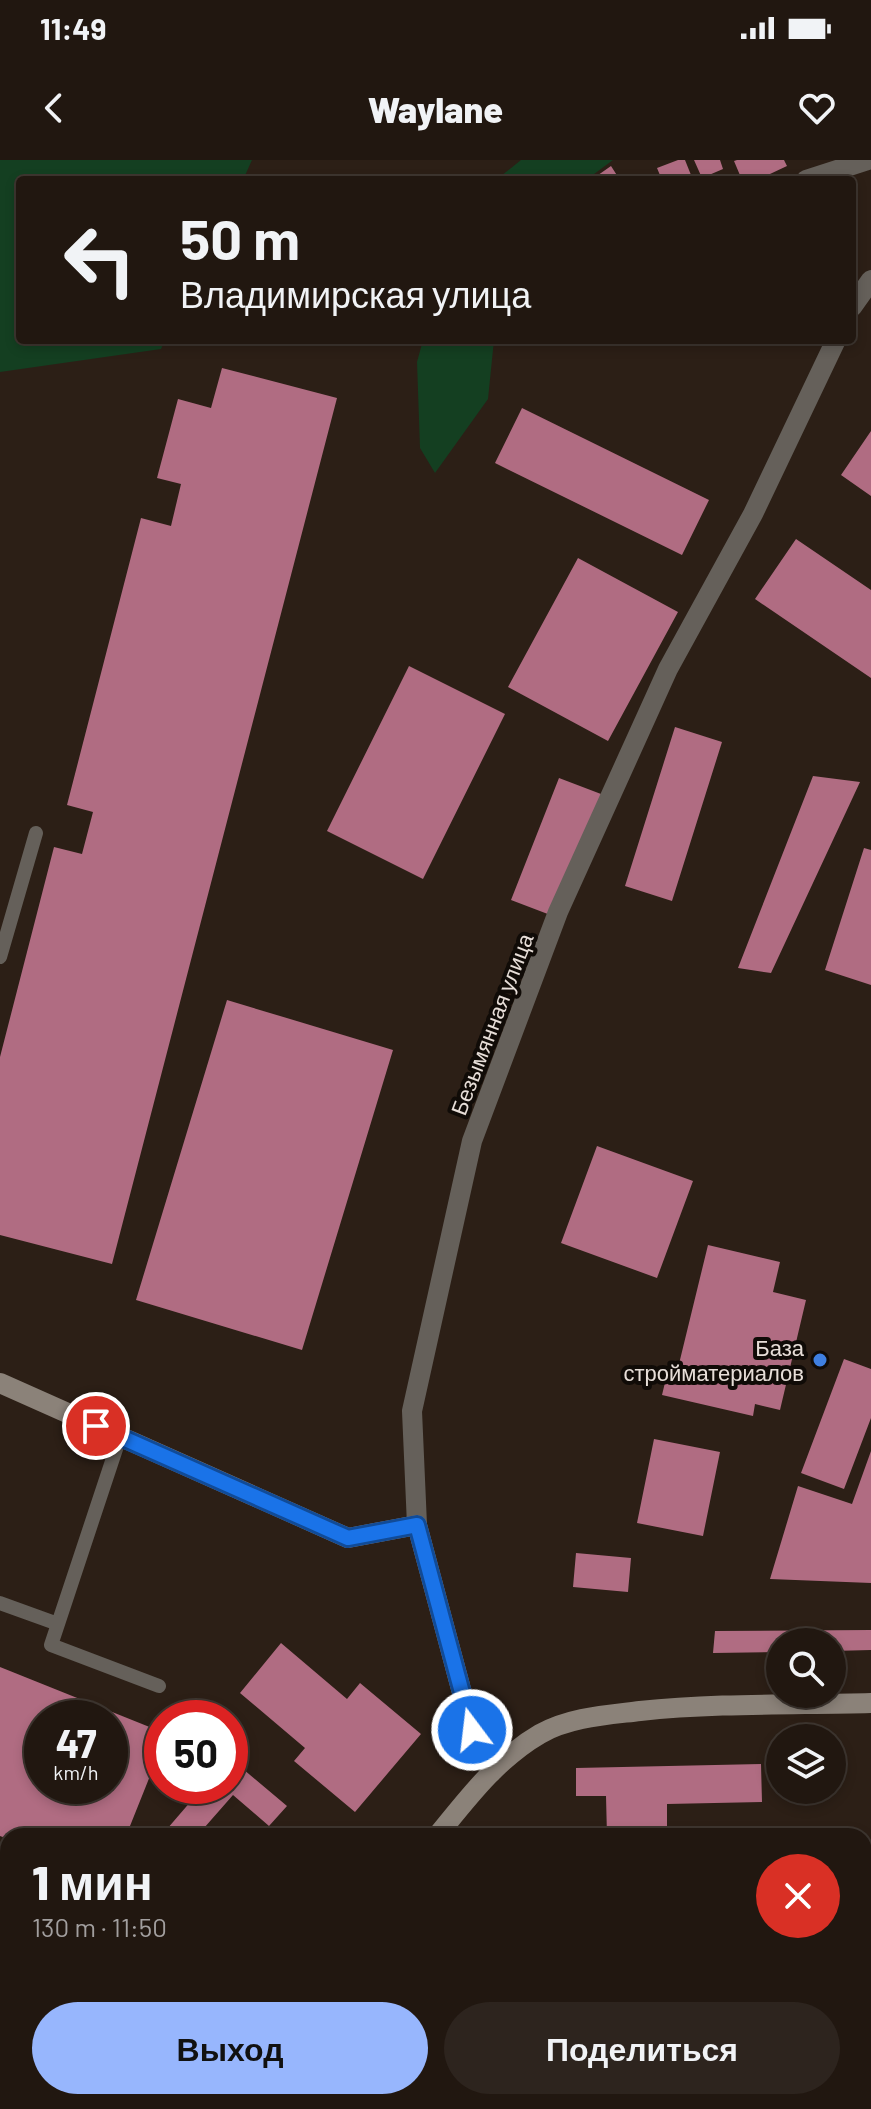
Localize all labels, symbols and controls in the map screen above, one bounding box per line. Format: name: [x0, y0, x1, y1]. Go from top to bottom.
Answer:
text: 11:49: [40, 10, 106, 46]
icon: back: [32, 86, 76, 130]
icon: heart: [795, 86, 839, 130]
text: Waylane: [368, 87, 503, 130]
text: 50 m: [180, 204, 300, 271]
icon: left: [48, 208, 152, 312]
text: Владимирская улица: [180, 272, 531, 315]
street label: Безымянная улица: [444, 929, 539, 1119]
place label: База стройматериалов: [623, 1334, 805, 1386]
marker: База стройматериалов: [811, 1351, 829, 1369]
pin: [62, 1392, 130, 1460]
icon: arrive: [74, 1404, 118, 1448]
map controls: [766, 1628, 846, 1804]
button: search: [766, 1628, 846, 1708]
position arrow: [430, 1688, 514, 1772]
speed limit sign: 50: [144, 1700, 248, 1804]
text: 47: [55, 1718, 97, 1766]
button: layers: [766, 1724, 846, 1804]
text: km/h: [53, 1760, 99, 1784]
text: 1 мин: [32, 1852, 153, 1910]
button: close: [756, 1854, 840, 1938]
text: 130 m · 11:50: [32, 1911, 167, 1942]
button: Выход: [32, 2002, 428, 2094]
button: Поделиться: [444, 2002, 840, 2094]

